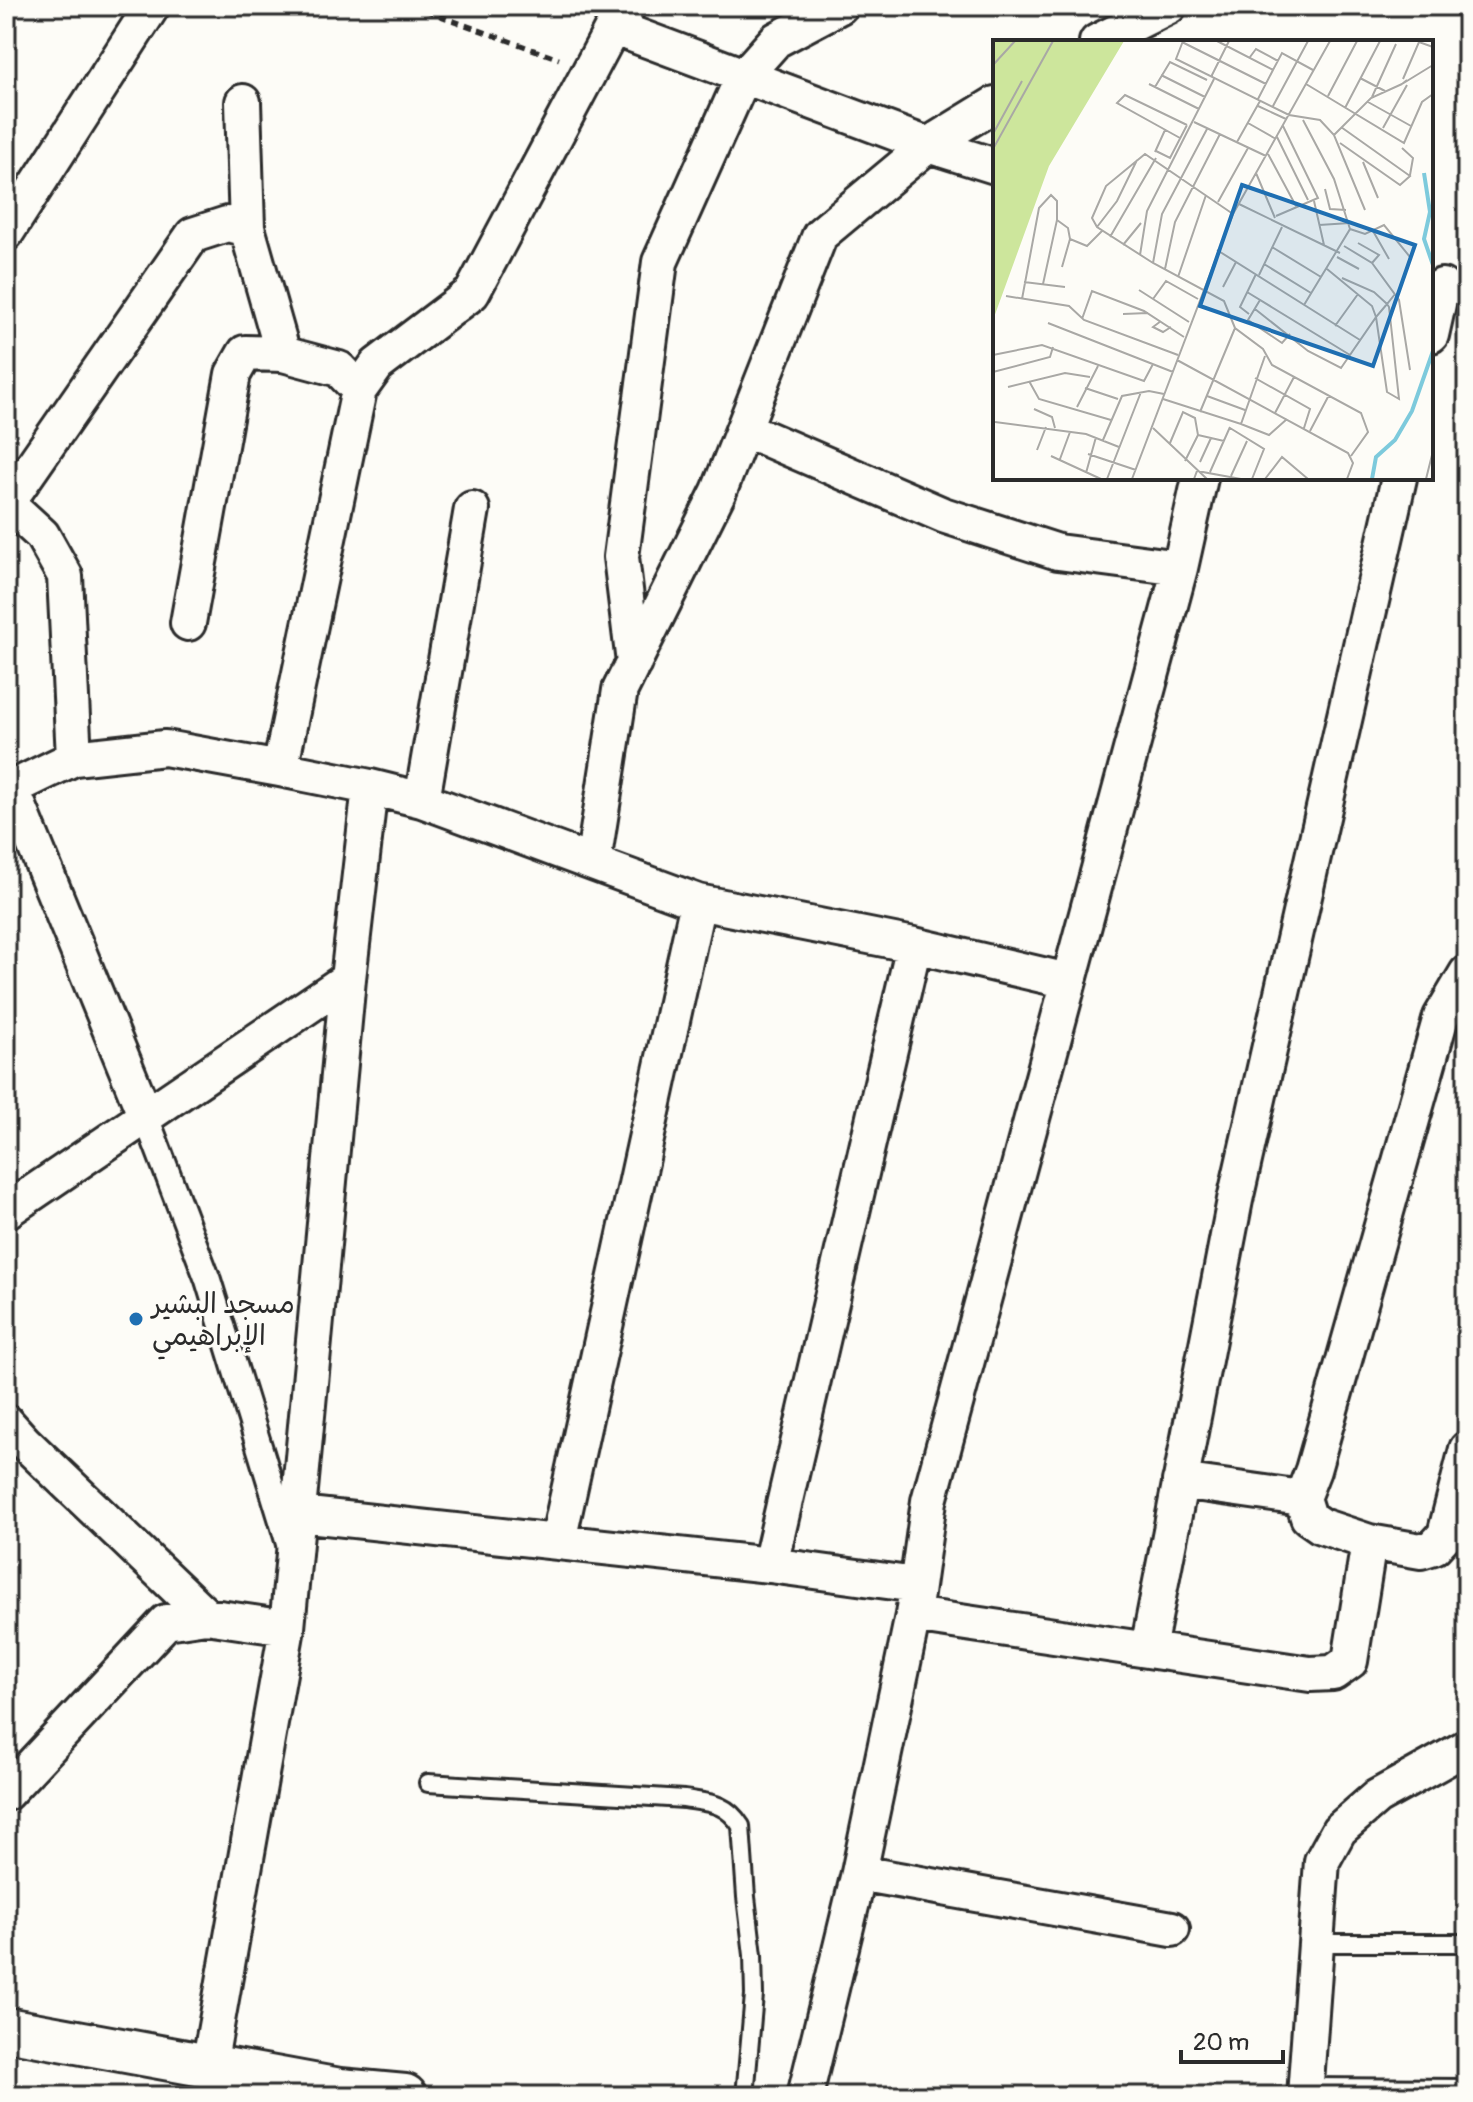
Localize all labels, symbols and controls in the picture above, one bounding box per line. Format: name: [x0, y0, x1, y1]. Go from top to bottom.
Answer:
inset map: [993, 40, 1433, 480]
place label: مسجد البشير الإبراهيمي: [150, 1287, 295, 1360]
marker: مسجد البشير الإبراهيمي: [127, 1310, 145, 1328]
scale bar: [1181, 2014, 1283, 2064]
text: 20 m: [1193, 2028, 1249, 2057]

